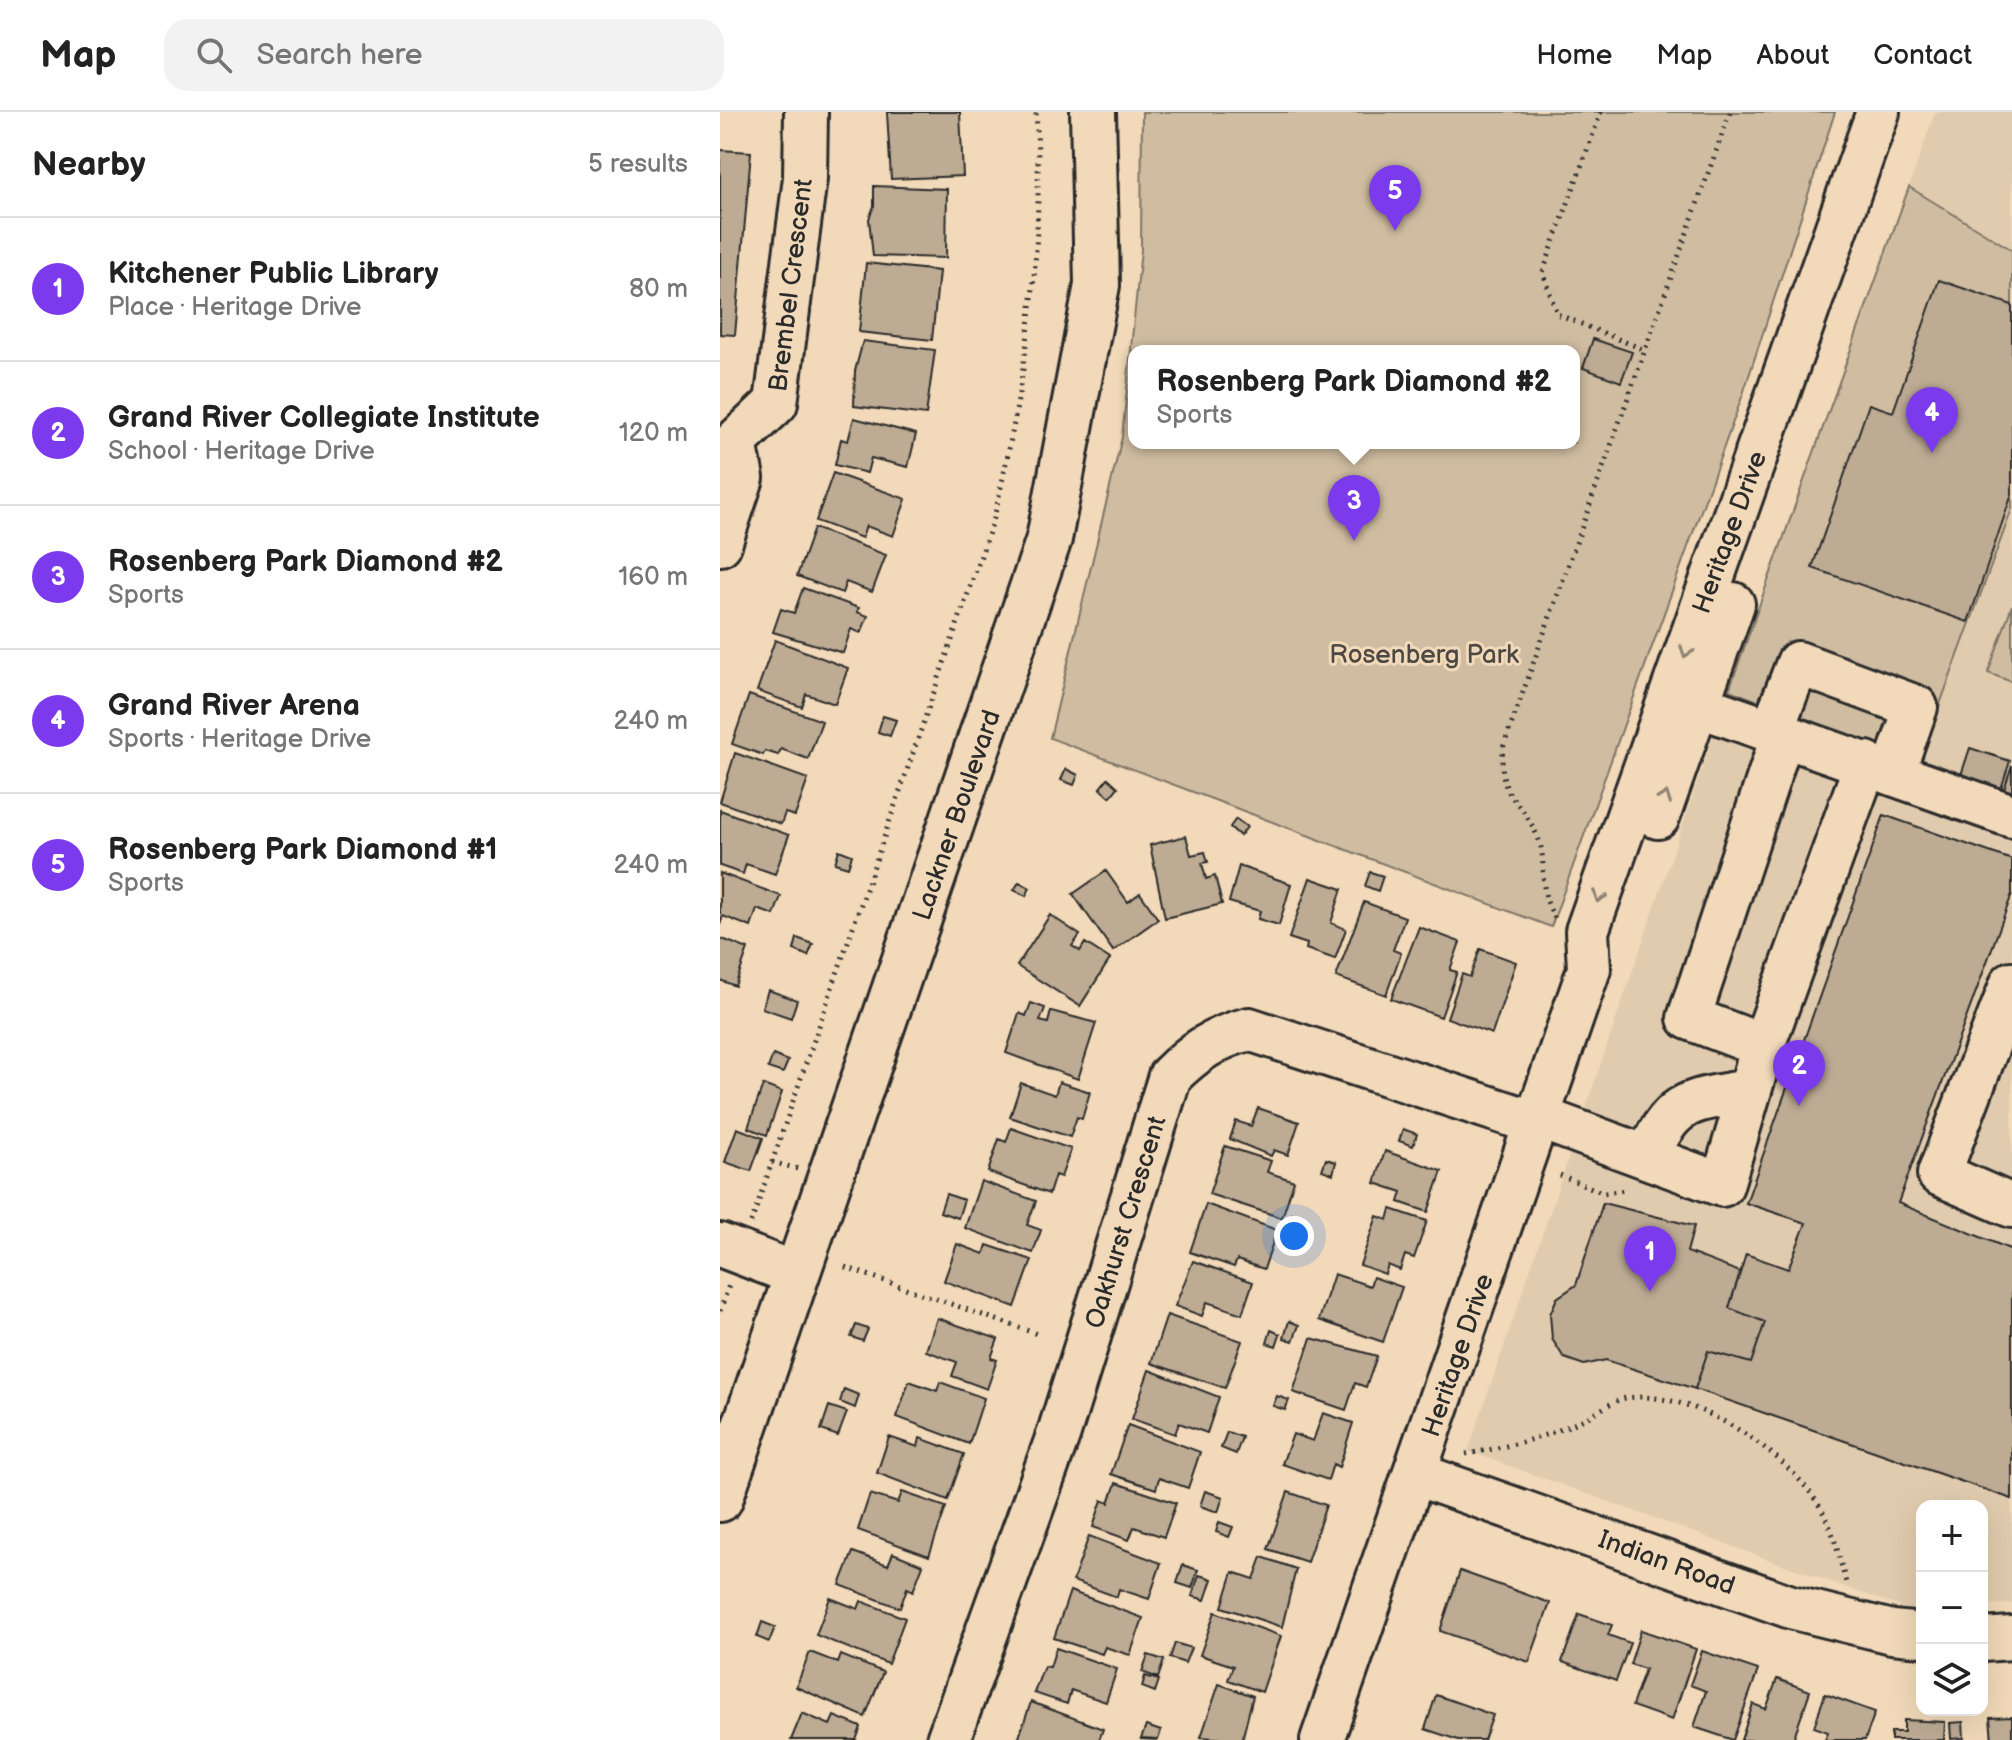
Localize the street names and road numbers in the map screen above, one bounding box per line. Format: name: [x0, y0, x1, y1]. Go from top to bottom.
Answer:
street label: Brembel Crescent: [763, 177, 820, 393]
street label: Heritage Drive: [1687, 447, 1774, 618]
street label: Lackner Boulevard: [907, 706, 1008, 925]
street label: Oakhurst Crescent: [1079, 1112, 1173, 1332]
street label: Heritage Drive: [1416, 1270, 1501, 1441]
street label: Indian Road: [1594, 1524, 1739, 1602]

